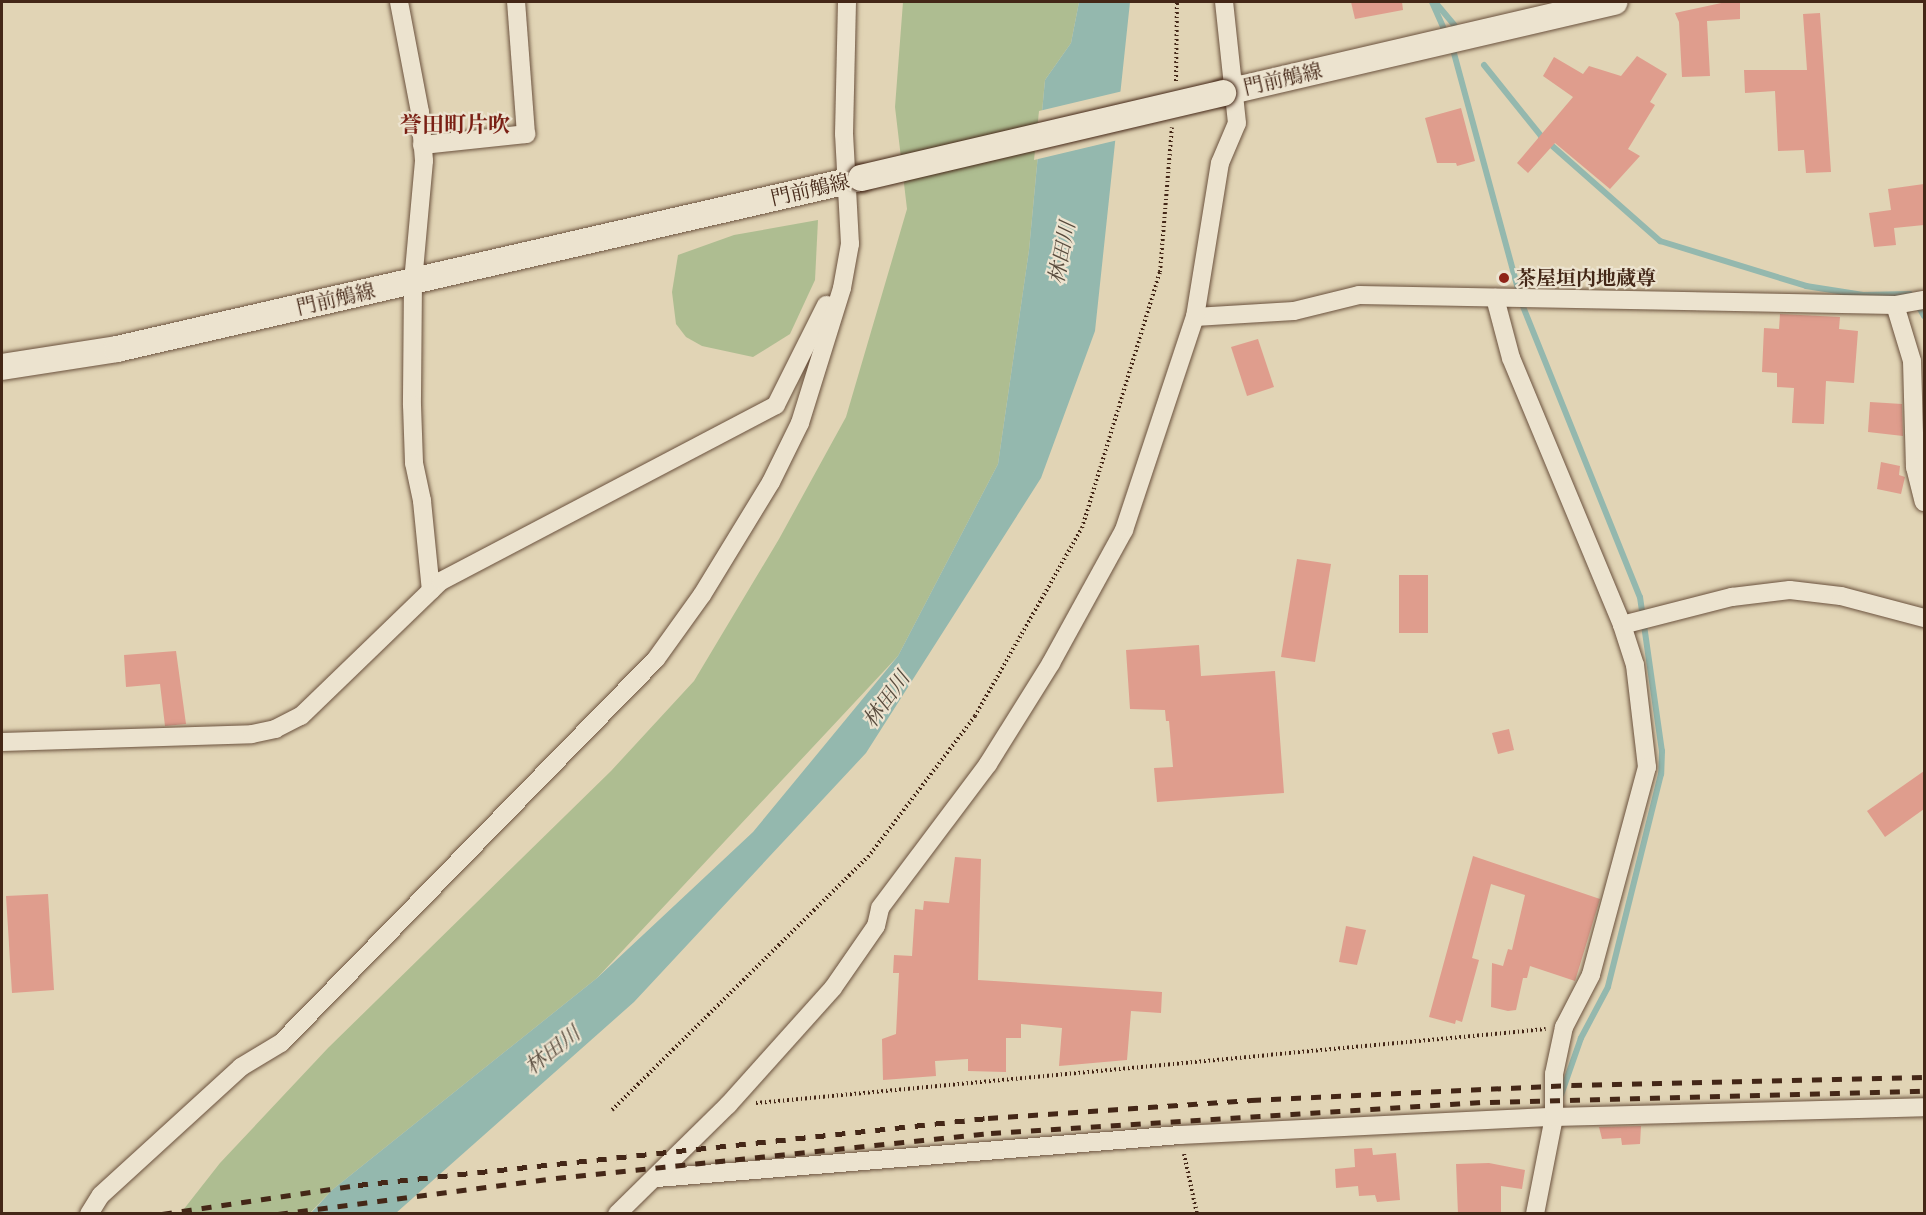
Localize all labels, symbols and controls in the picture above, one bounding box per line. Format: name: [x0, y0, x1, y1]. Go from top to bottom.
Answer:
street label: 門前鵤線: [1241, 58, 1325, 100]
district label: 誉田町片吹: [400, 113, 510, 139]
street label: 門前鵤線: [768, 169, 852, 211]
water label: 林田川: [1045, 220, 1081, 286]
place label: 茶屋垣内地蔵尊: [1516, 266, 1656, 290]
marker: 茶屋垣内地蔵尊: [1497, 271, 1511, 285]
street label: 門前鵤線: [294, 278, 378, 320]
water label: 林田川: [858, 667, 916, 733]
water label: 林田川: [520, 1022, 586, 1080]

